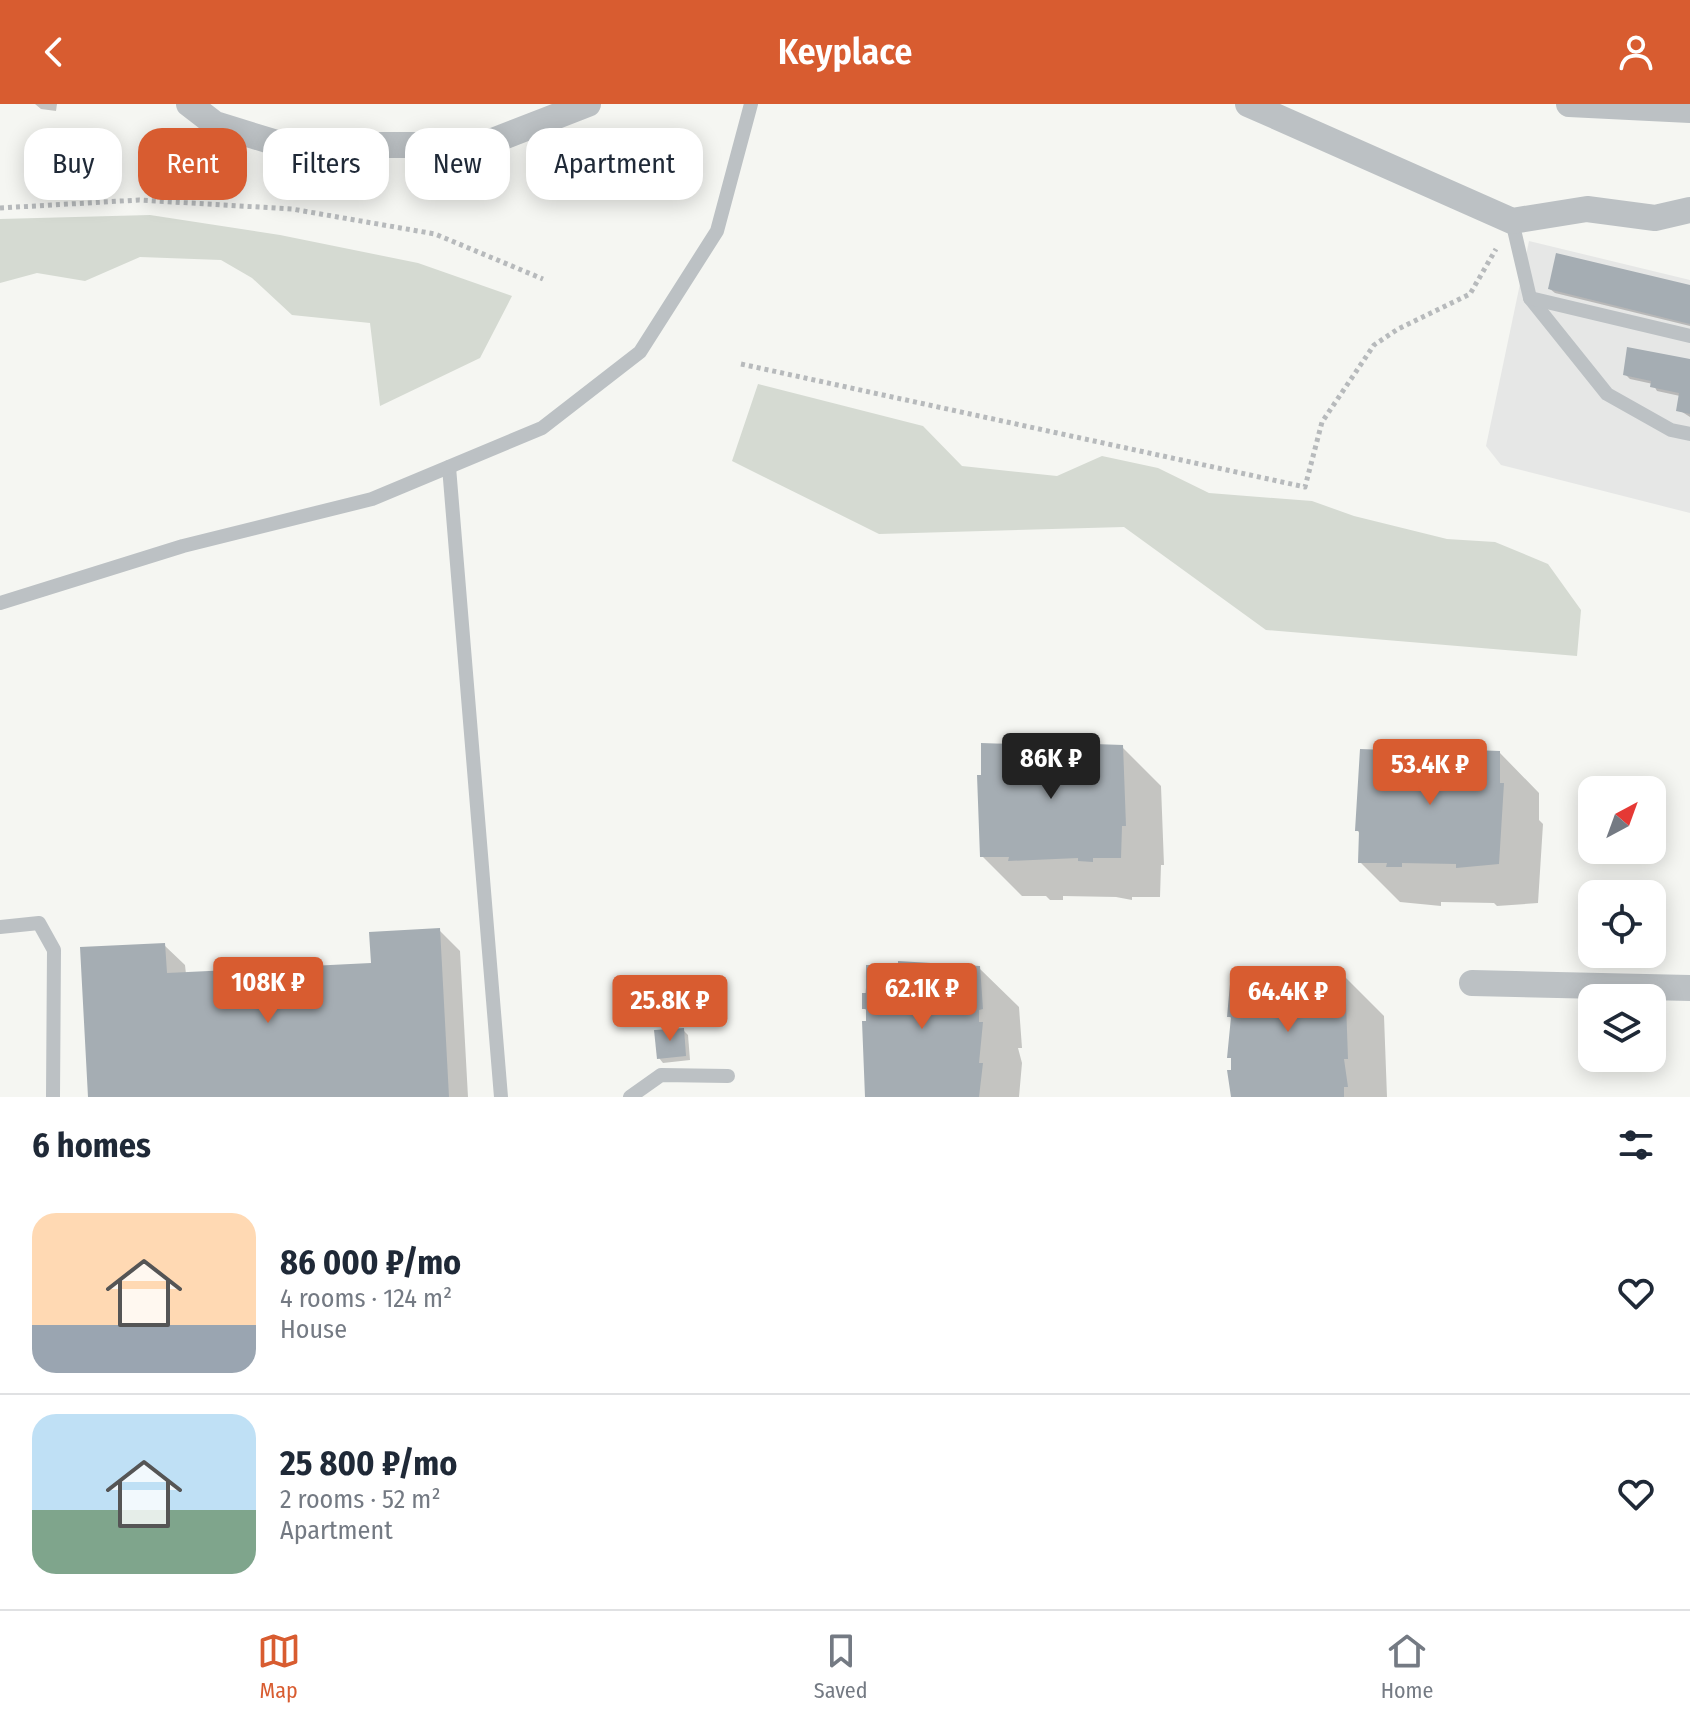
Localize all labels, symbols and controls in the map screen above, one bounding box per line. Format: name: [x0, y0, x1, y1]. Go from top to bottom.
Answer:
icon: back: [32, 30, 76, 74]
text: Keyplace: [778, 30, 912, 74]
icon: person: [1614, 30, 1658, 74]
chip: Buy: [24, 128, 122, 200]
chip: Rent: [138, 128, 247, 200]
chip: Filters: [263, 128, 389, 200]
chip: New: [405, 128, 510, 200]
chip: Apartment: [526, 128, 703, 200]
pin: 86K ₽: [995, 733, 1107, 801]
pin: 53.4K ₽: [1356, 739, 1504, 807]
text: 86K ₽: [1020, 743, 1082, 774]
text: 53.4K ₽: [1391, 749, 1469, 780]
north arrow: [1578, 776, 1666, 864]
map controls: [1578, 776, 1666, 1072]
button: locate: [1578, 880, 1666, 968]
pin: 108K ₽: [203, 957, 333, 1025]
pin: 62.1K ₽: [848, 963, 996, 1031]
pin: 64.4K ₽: [1214, 966, 1362, 1034]
text: 108K ₽: [231, 967, 305, 998]
text: 62.1K ₽: [885, 973, 959, 1004]
pin: 25.8K ₽: [596, 975, 744, 1043]
text: 64.4K ₽: [1248, 976, 1328, 1007]
button: layers: [1578, 984, 1666, 1072]
text: 25.8K ₽: [630, 985, 710, 1016]
icon: filters: [1614, 1123, 1658, 1167]
text: 6 homes: [32, 1125, 151, 1166]
text: 86 000 ₽/mo: [280, 1242, 461, 1283]
icon: home: [96, 1245, 192, 1341]
icon: heart: [1614, 1271, 1658, 1315]
text: 4 rooms · 124 m²: [280, 1283, 452, 1314]
text: House: [280, 1314, 347, 1345]
text: 25 800 ₽/mo: [280, 1443, 457, 1484]
icon: home: [96, 1446, 192, 1542]
icon: heart: [1614, 1472, 1658, 1516]
text: 2 rooms · 52 m²: [280, 1484, 441, 1515]
text: Apartment: [280, 1515, 393, 1546]
tab: Map: [257, 1629, 301, 1704]
tab: Saved: [814, 1629, 868, 1704]
tab: Home: [1381, 1629, 1433, 1704]

